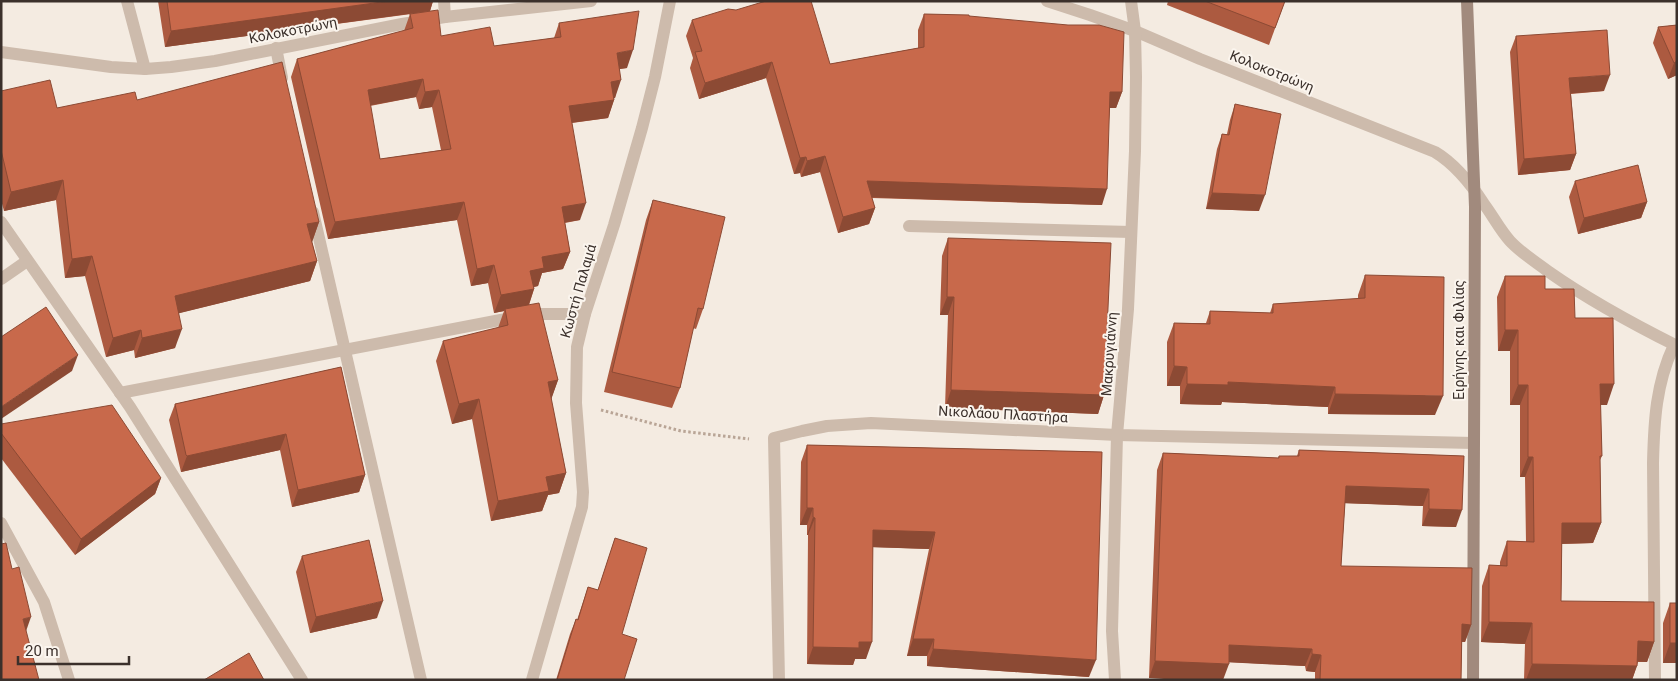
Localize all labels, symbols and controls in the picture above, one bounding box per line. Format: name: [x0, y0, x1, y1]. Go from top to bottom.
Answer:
street label: Κολοκοτρώνη: [248, 14, 338, 46]
street label: Κολοκοτρώνη: [1228, 47, 1316, 95]
street label: Κωστή Παλαμά: [557, 242, 599, 340]
street label: Ειρήνης και Φιλίας: [1451, 280, 1467, 400]
street label: Μακρυγιάννη: [1098, 311, 1120, 397]
street label: Νικολάου Πλαστήρα: [938, 403, 1068, 425]
scale bar: [18, 634, 129, 666]
text: 20 m: [25, 642, 59, 660]

